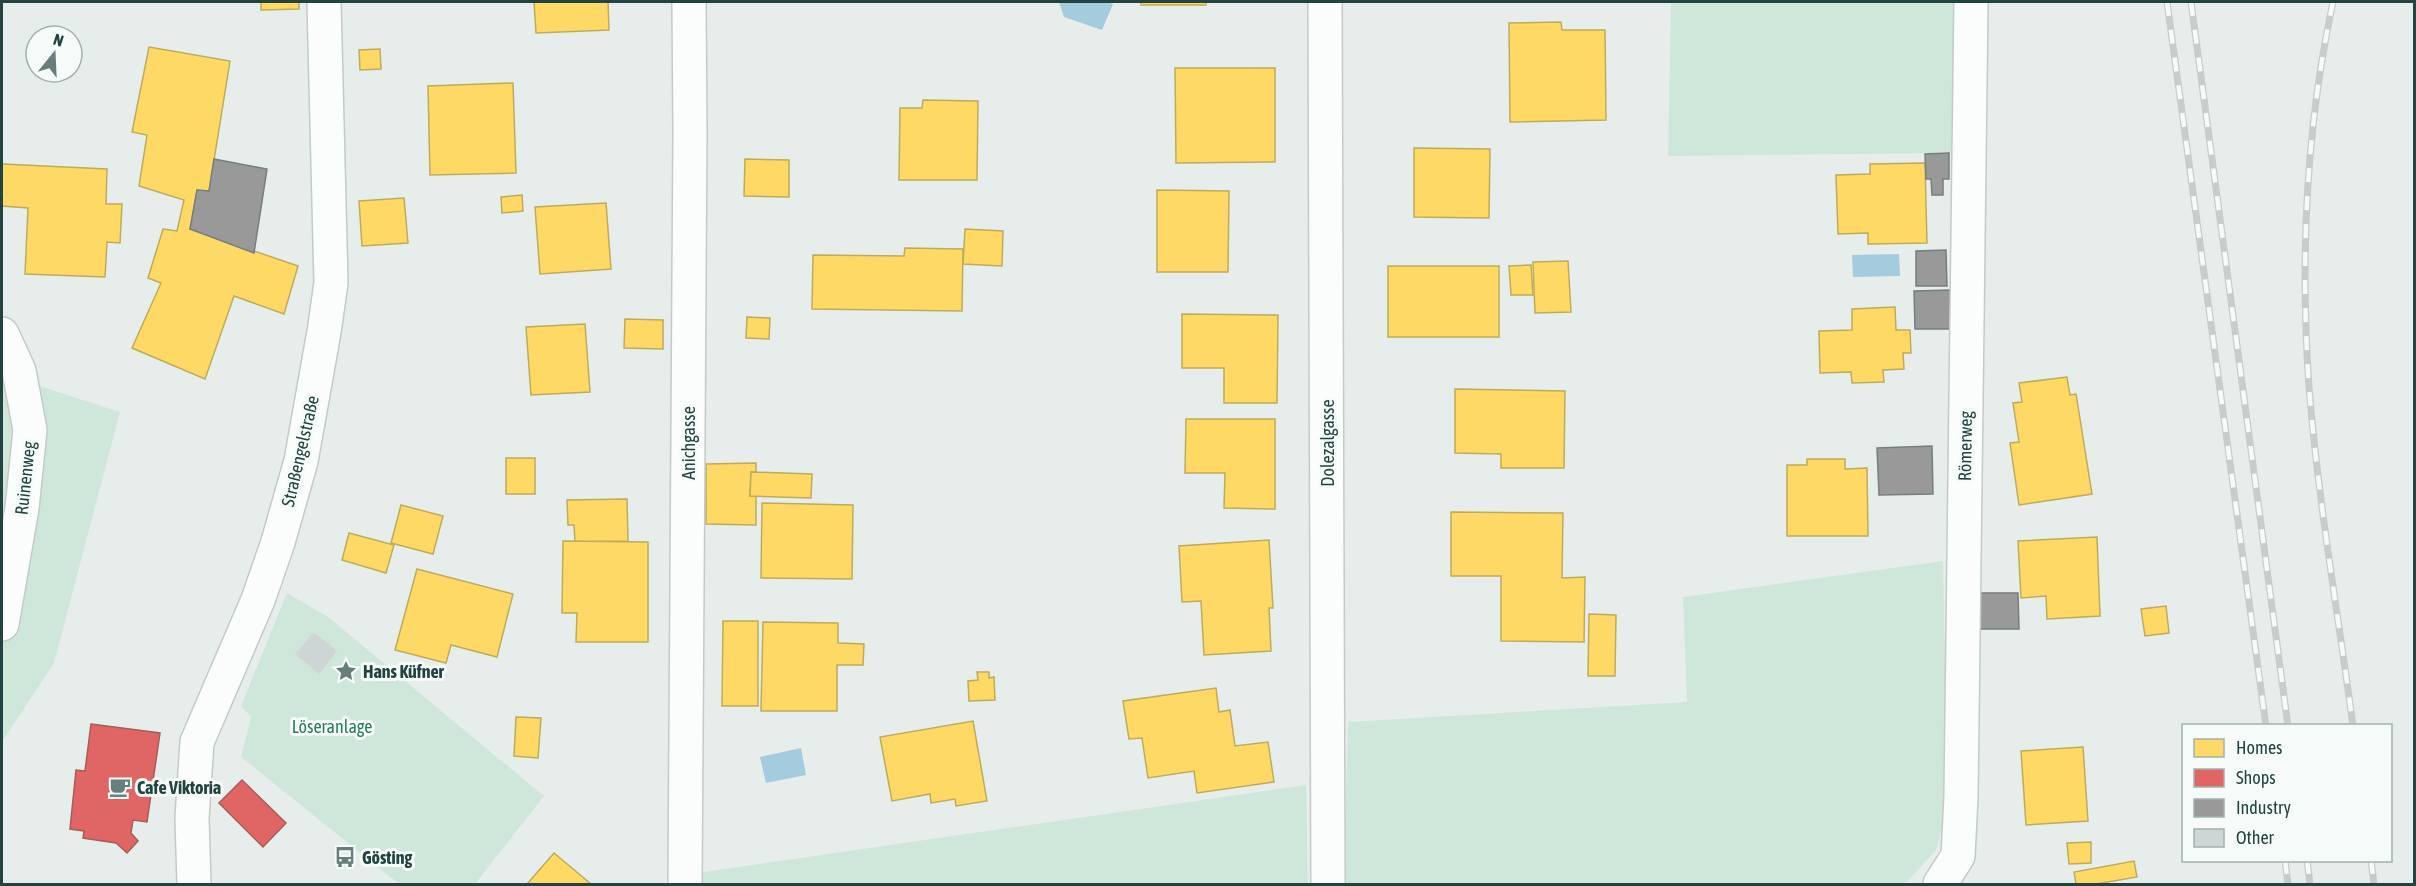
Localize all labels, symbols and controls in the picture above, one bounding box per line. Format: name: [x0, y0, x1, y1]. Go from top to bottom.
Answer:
north arrow: [24, 24, 84, 84]
text: N: [51, 30, 66, 50]
street label: Straßengelstraße: [277, 393, 323, 509]
street label: Dolezalgasse: [1317, 399, 1338, 487]
street label: Anichgasse: [678, 406, 699, 480]
street label: Römerweg: [1954, 410, 1976, 481]
street label: Ruinenweg: [11, 440, 39, 516]
place icon: Hans Küfner: [334, 659, 358, 683]
place label: Hans Küfner: [363, 661, 445, 682]
park label: Löseranlage: [292, 716, 372, 737]
legend: [2182, 724, 2392, 862]
text: Homes: [2236, 737, 2282, 758]
text: Shops: [2236, 767, 2276, 788]
cafe icon: Cafe Viktoria: [108, 775, 132, 799]
place label: Cafe Viktoria: [137, 777, 221, 798]
text: Industry: [2236, 797, 2291, 818]
text: Other: [2236, 827, 2275, 848]
bus stop icon: Gösting: [333, 845, 357, 869]
place label: Gösting: [362, 847, 412, 868]

